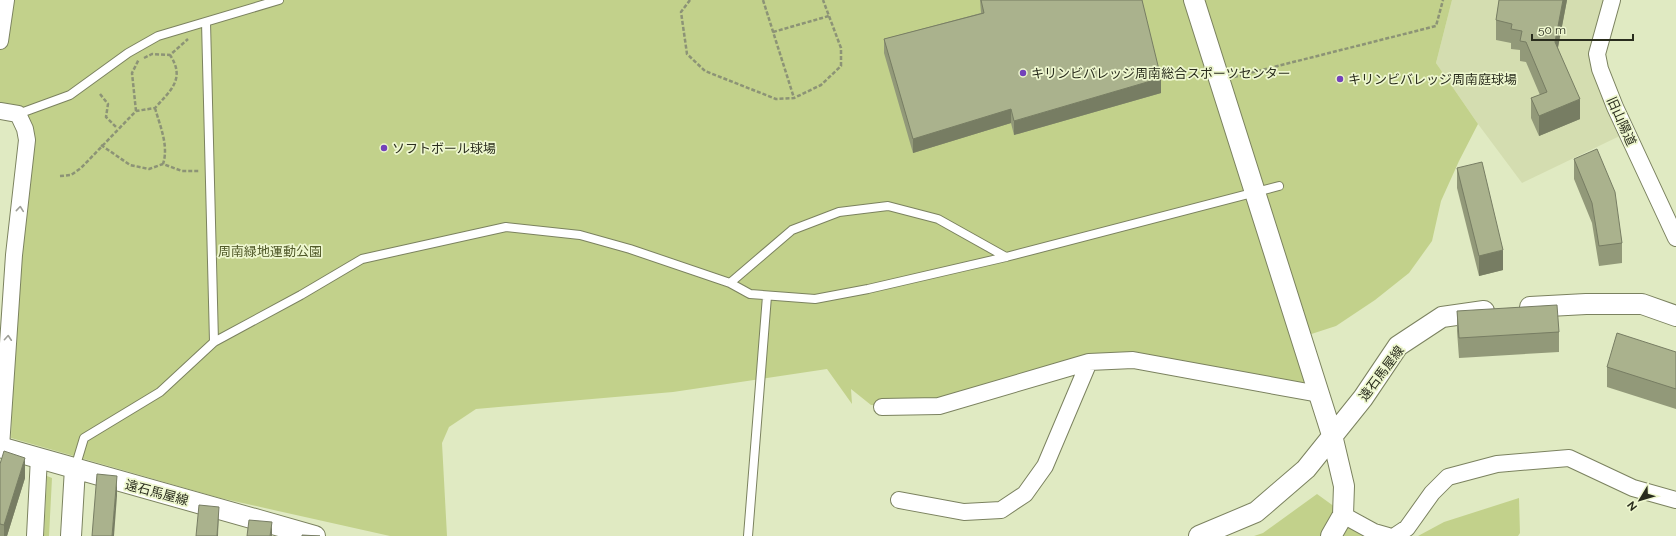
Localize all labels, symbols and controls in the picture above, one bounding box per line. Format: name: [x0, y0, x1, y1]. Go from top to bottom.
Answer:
scale bar: [1532, 16, 1633, 42]
text: 50 m: [1538, 23, 1566, 37]
place label: キリンビバレッジ周南総合スポーツセンター: [1031, 66, 1291, 81]
marker: キリンビバレッジ周南総合スポーツセンター: [1018, 68, 1028, 78]
place label: キリンビバレッジ周南庭球場: [1348, 72, 1517, 87]
marker: キリンビバレッジ周南庭球場: [1335, 74, 1345, 84]
street label: 旧山陽道: [1604, 94, 1639, 148]
place label: ソフトボール球場: [392, 141, 496, 156]
marker: ソフトボール球場: [379, 143, 389, 153]
one-way arrow: [15, 206, 24, 212]
park label: 周南緑地運動公園: [218, 244, 322, 259]
one-way arrow: [4, 335, 13, 341]
street label: 遠石馬屋線: [1356, 343, 1407, 404]
street label: 遠石馬屋線: [124, 477, 190, 508]
north arrow: [1620, 480, 1660, 520]
text: N: [1625, 499, 1640, 513]

